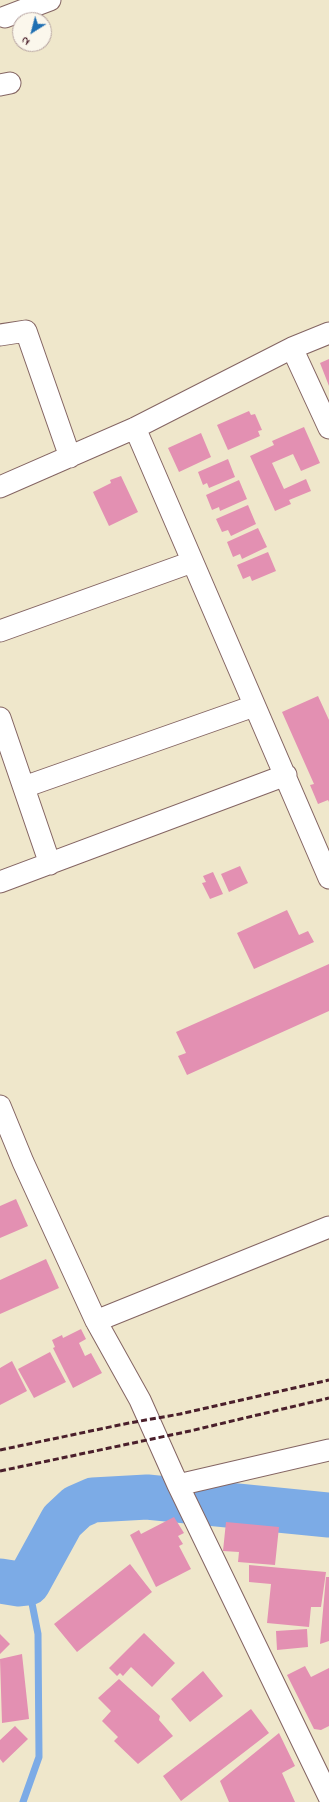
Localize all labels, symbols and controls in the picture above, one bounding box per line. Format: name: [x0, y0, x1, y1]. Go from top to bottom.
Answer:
north arrow: [12, 12, 52, 52]
text: N: [18, 32, 33, 50]

